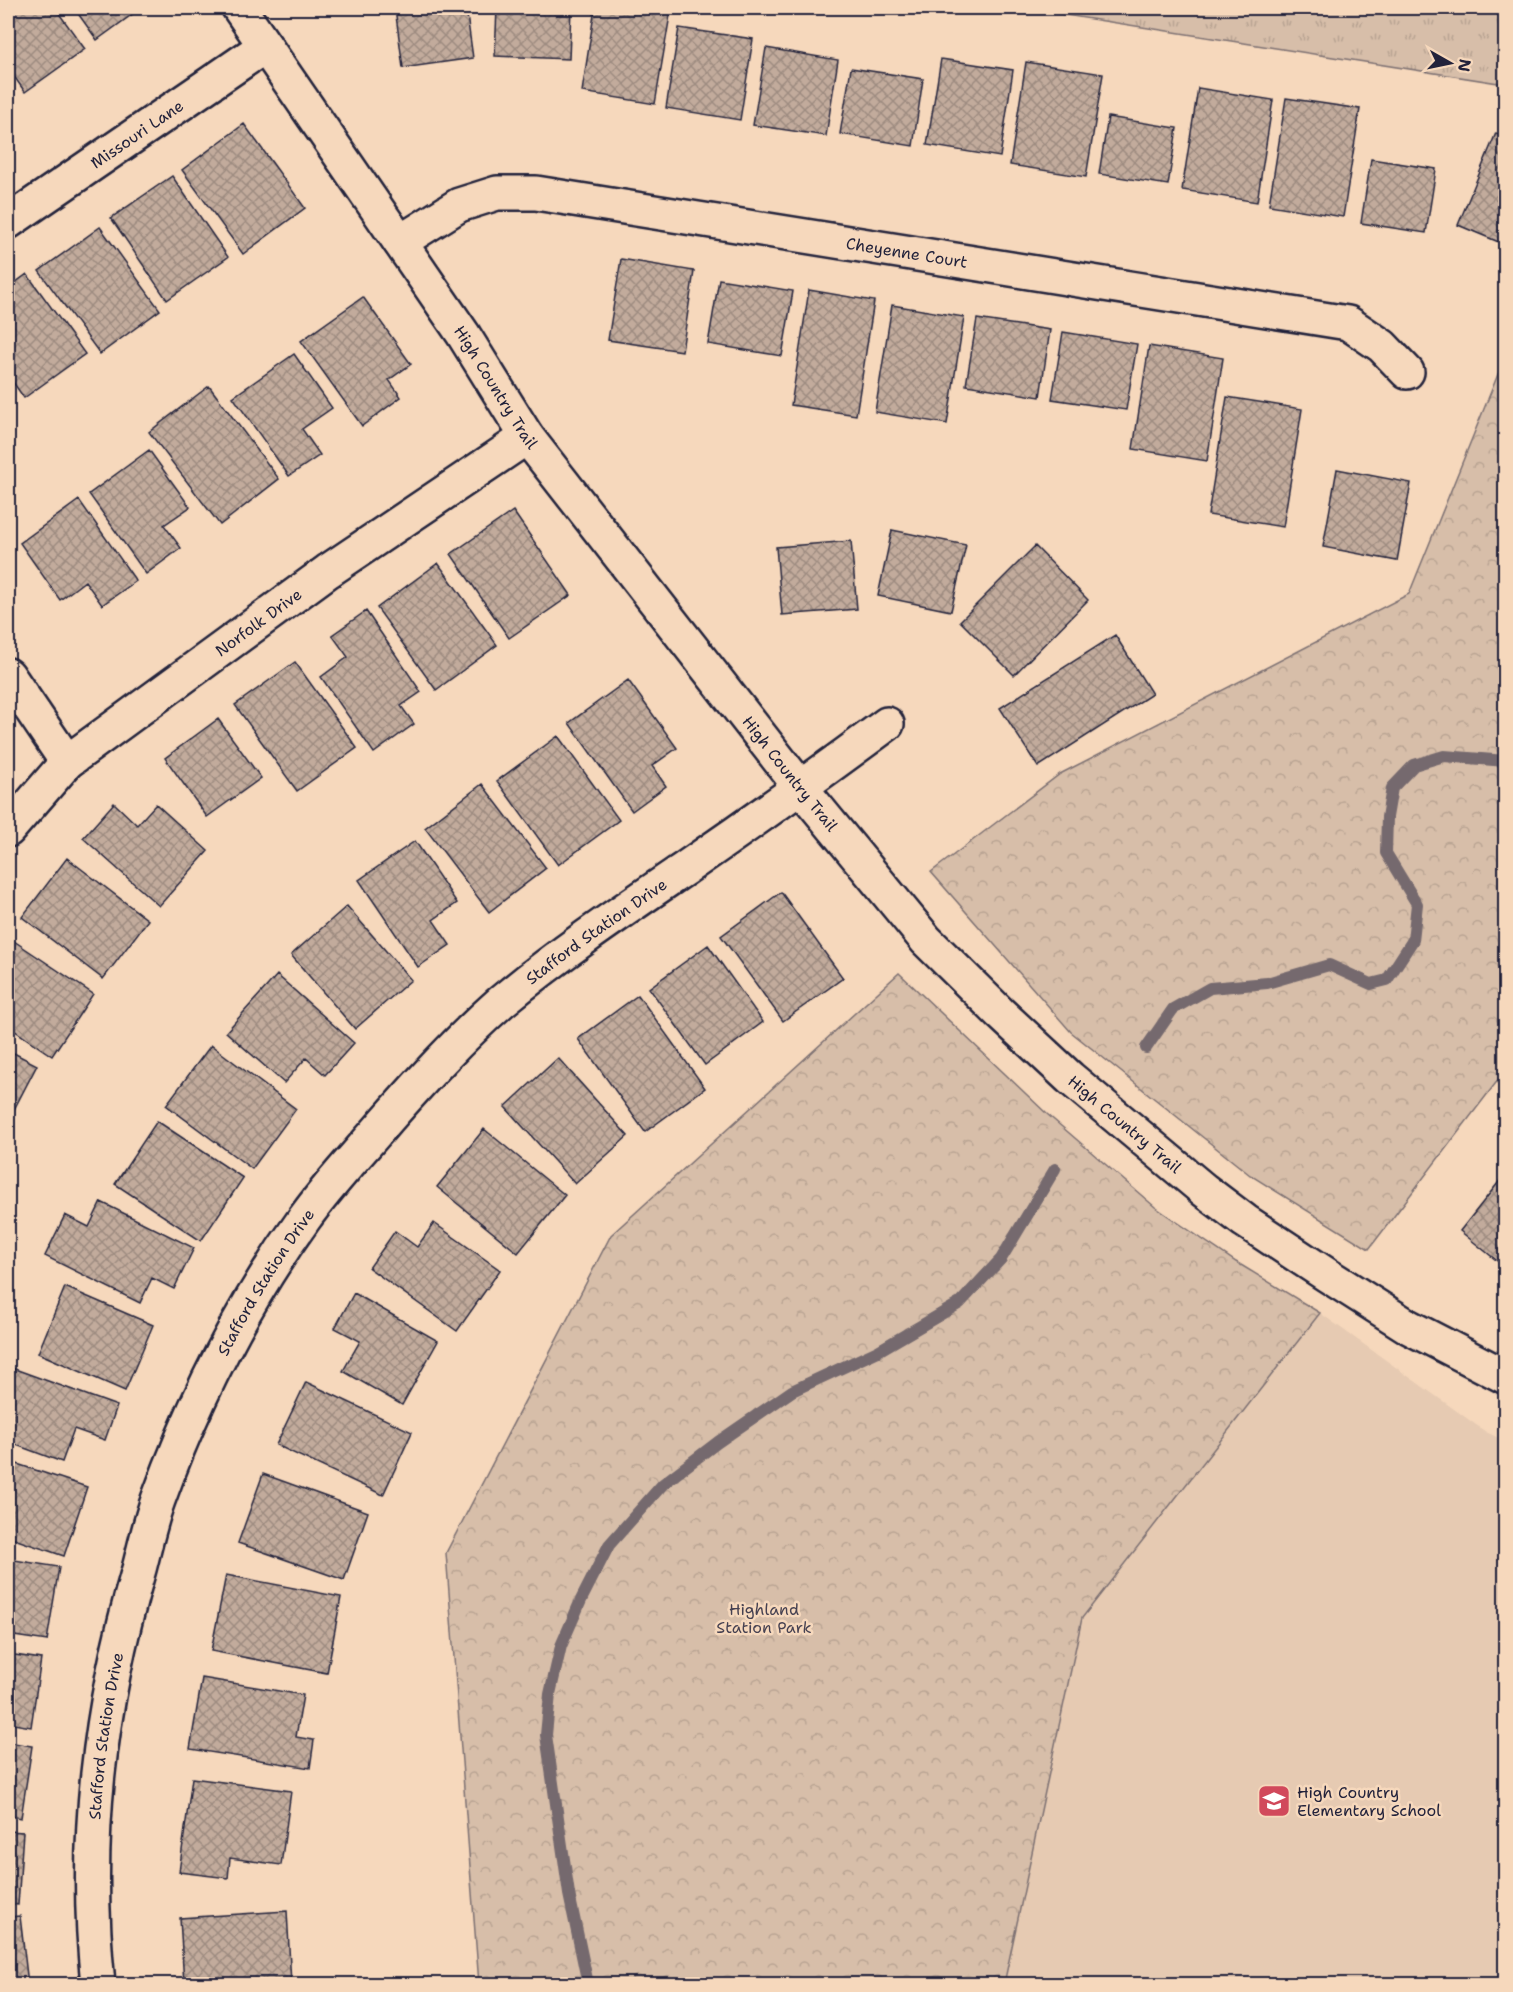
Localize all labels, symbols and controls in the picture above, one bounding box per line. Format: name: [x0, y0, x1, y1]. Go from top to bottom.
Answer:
north arrow: [1420, 33, 1480, 93]
text: N: [1453, 57, 1476, 73]
street label: Missouri Lane: [86, 95, 188, 173]
street label: Cheyenne Court: [844, 233, 969, 273]
street label: High Country Trail: [449, 321, 542, 453]
street label: Norfolk Drive: [211, 584, 306, 661]
street label: High Country Trail: [738, 712, 842, 836]
street label: Stafford Station Drive: [521, 874, 671, 989]
street label: High Country Trail: [1063, 1071, 1186, 1178]
street label: Stafford Station Drive: [213, 1205, 319, 1359]
park label: Highland Station Park: [716, 1599, 812, 1638]
street label: Stafford Station Drive: [84, 1650, 128, 1820]
place label: High Country Elementary School: [1297, 1782, 1441, 1821]
school or university icon: High Country Elementary School: [1256, 1783, 1292, 1819]

